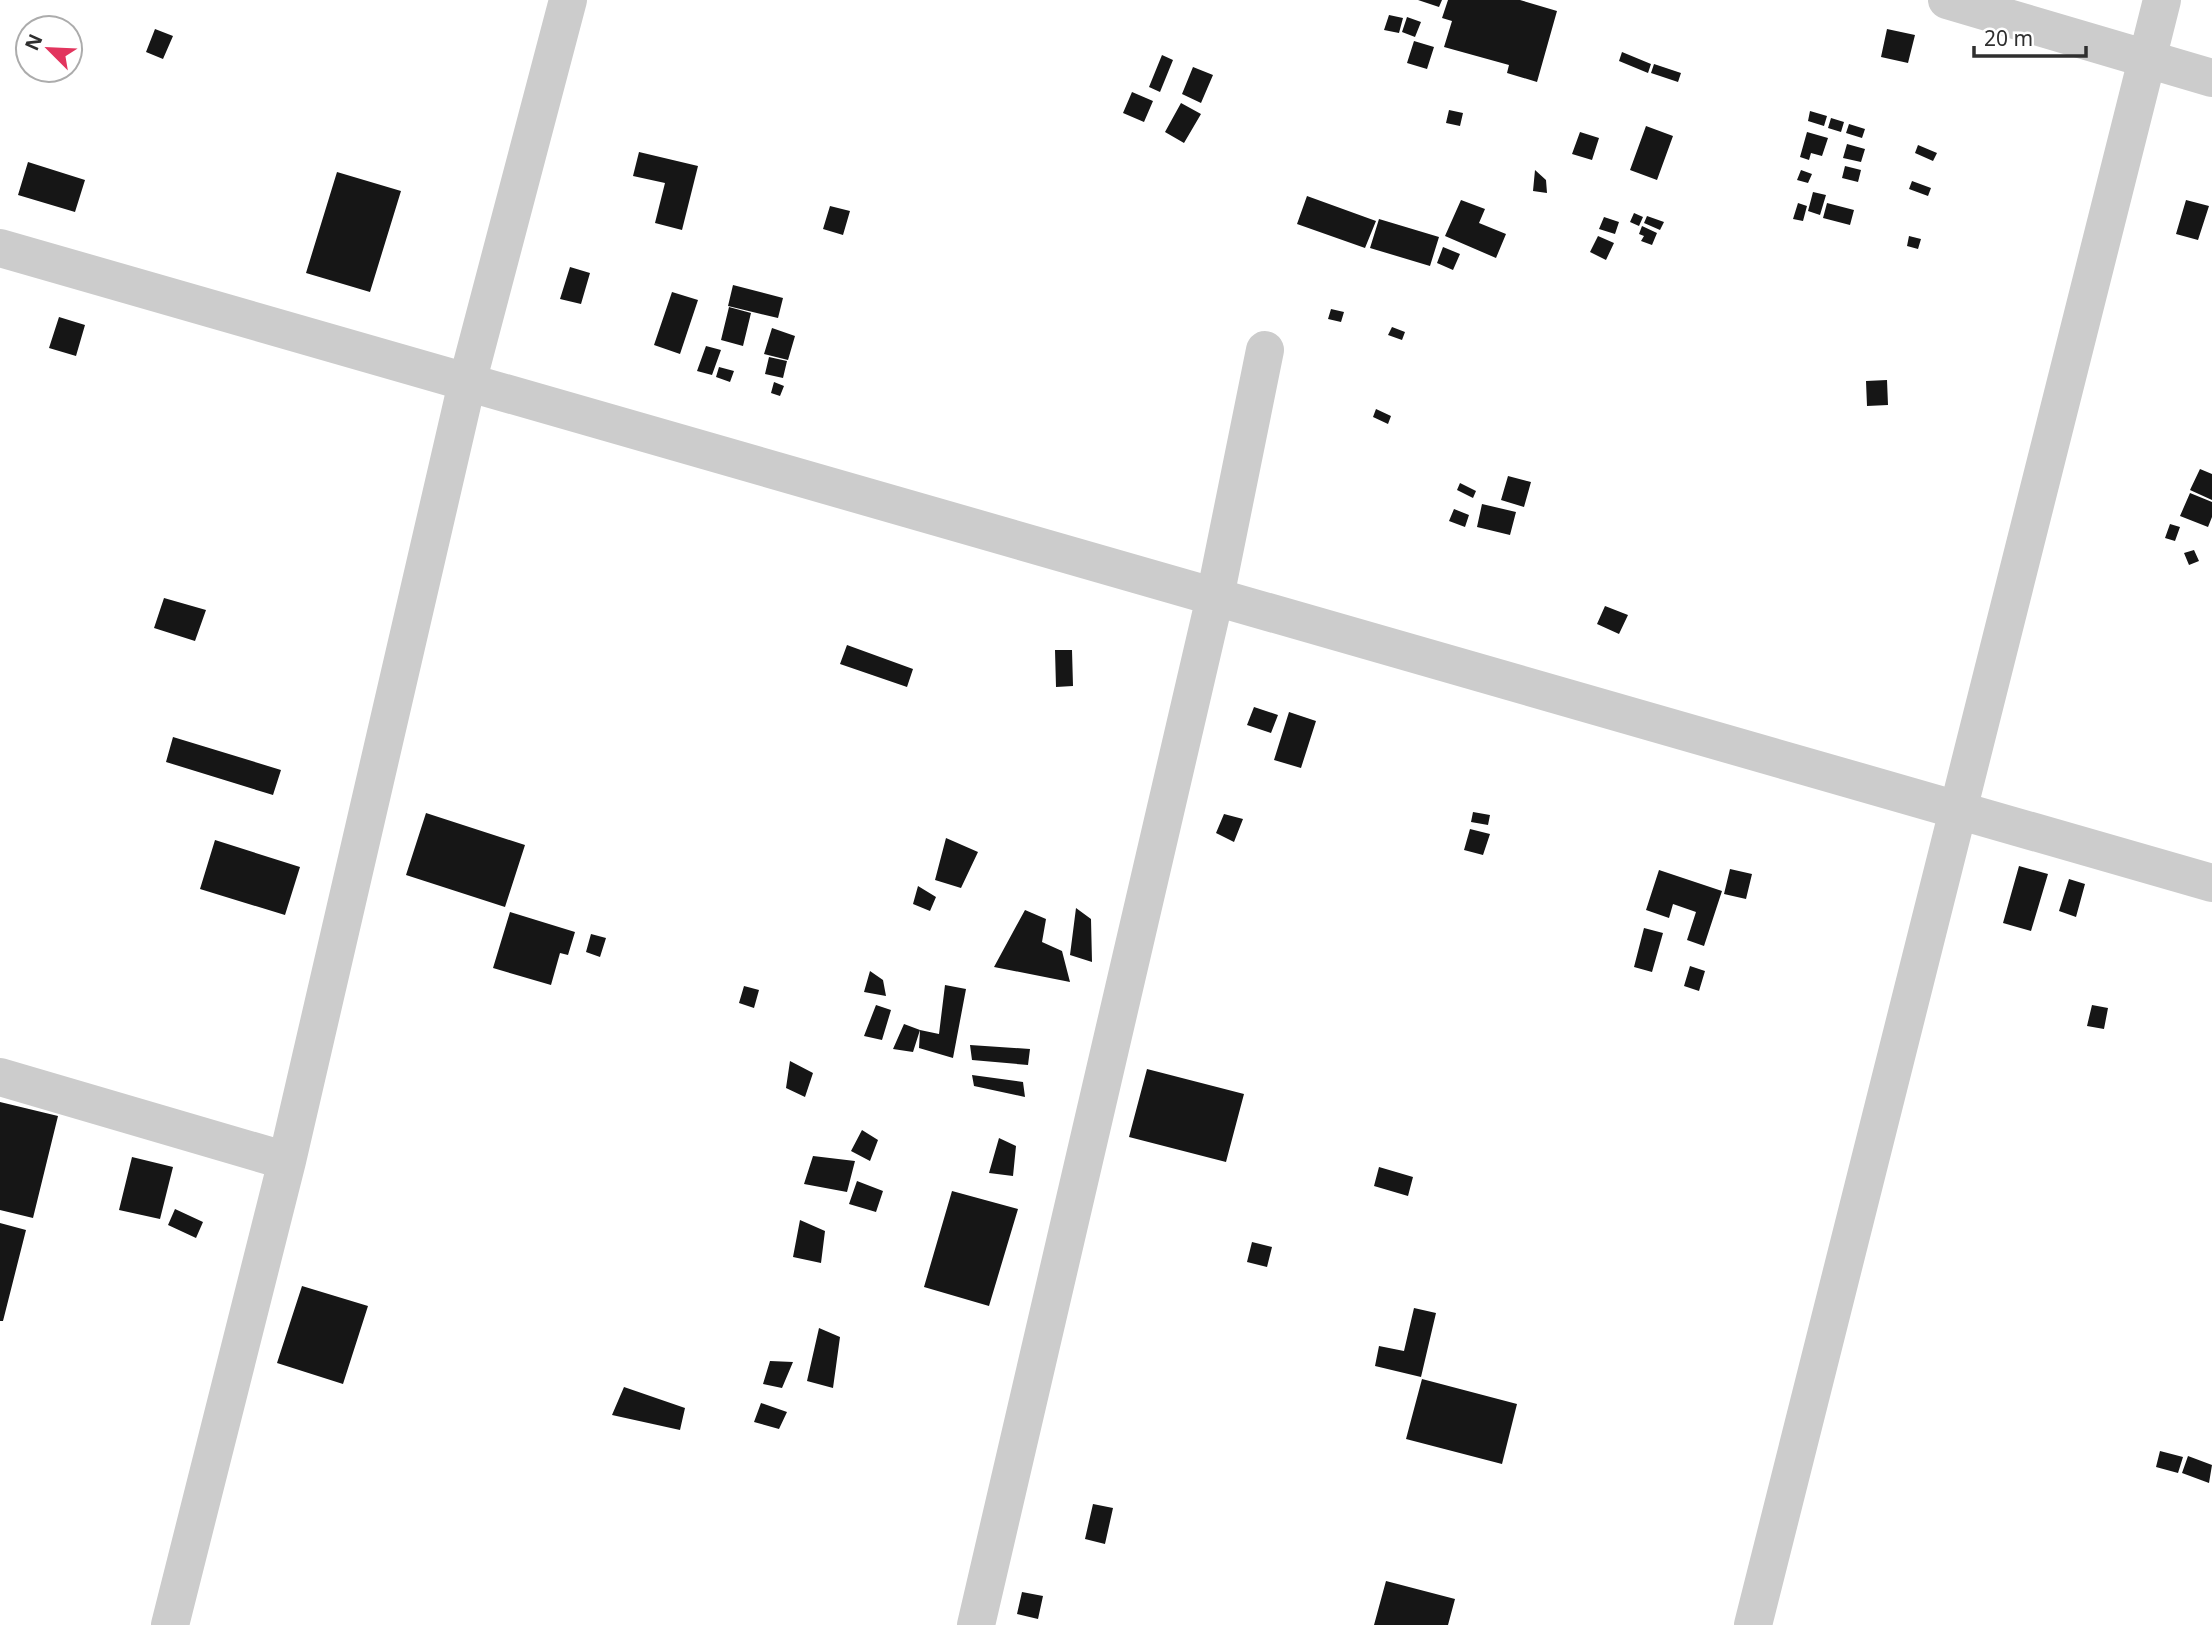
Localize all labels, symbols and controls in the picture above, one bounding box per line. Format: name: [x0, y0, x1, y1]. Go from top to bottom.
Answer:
north arrow: [14, 14, 84, 84]
scale bar: [1974, 14, 2086, 58]
text: 20 m: [1984, 24, 2033, 52]
text: N: [18, 30, 48, 54]

